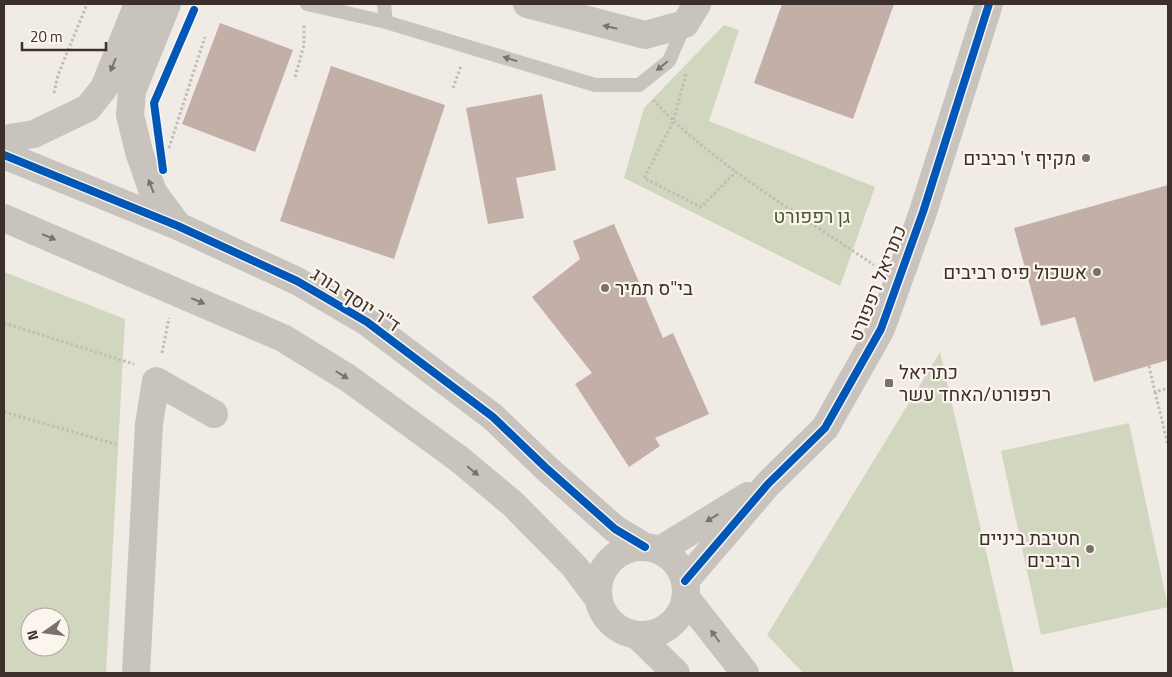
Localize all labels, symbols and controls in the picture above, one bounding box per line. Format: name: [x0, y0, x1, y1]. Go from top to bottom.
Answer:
scale bar: [22, 20, 106, 52]
one-way arrow: [603, 23, 618, 31]
text: 20 m: [30, 25, 63, 48]
one-way arrow: [503, 55, 518, 63]
one-way arrow: [109, 58, 117, 72]
one-way arrow: [656, 61, 669, 72]
place label: מקיף ז' רביבים: [963, 143, 1076, 172]
marker: מקיף ז' רביבים: [1080, 152, 1092, 164]
one-way arrow: [147, 178, 154, 193]
park label: גן רפפורט: [774, 201, 850, 230]
street label: כתריאל רפפורט: [840, 220, 913, 345]
one-way arrow: [42, 233, 56, 241]
place label: אשכול פיס רביבים: [943, 257, 1087, 286]
street label: ד"ר יוסף בורג: [306, 259, 407, 338]
marker: אשכול פיס רביבים: [1091, 266, 1103, 278]
place label: בי"ס תמיר: [615, 273, 693, 302]
marker: בי"ס תמיר: [599, 282, 611, 294]
one-way arrow: [191, 298, 205, 306]
place label: כתריאל רפפורט/האחד עשר: [899, 357, 1051, 408]
one-way arrow: [336, 370, 349, 379]
marker: כתריאל רפפורט/האחד עשר: [883, 377, 895, 389]
one-way arrow: [466, 465, 479, 476]
one-way arrow: [705, 514, 718, 523]
place label: חטיבת ביניים רביבים: [979, 523, 1080, 574]
marker: חטיבת ביניים רביבים: [1084, 543, 1096, 555]
north arrow: [20, 607, 70, 657]
text: N: [21, 628, 43, 643]
one-way arrow: [709, 630, 720, 643]

